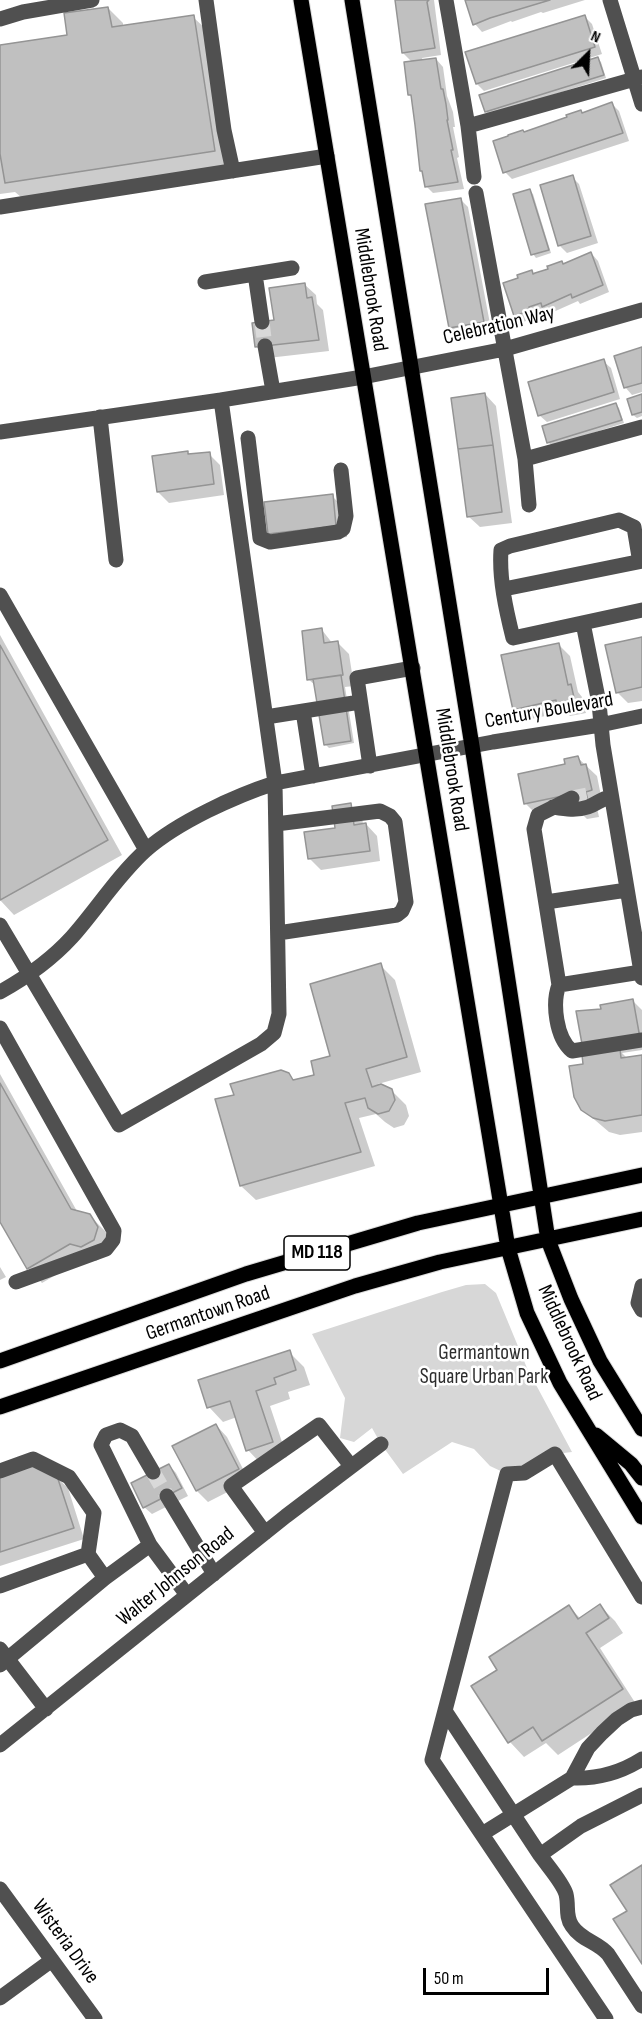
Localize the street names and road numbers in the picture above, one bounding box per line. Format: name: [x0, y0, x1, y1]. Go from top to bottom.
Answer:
street label: Middlebrook Road: [348, 227, 392, 353]
street label: Celebration Way: [441, 301, 557, 351]
street label: Century Boulevard: [483, 687, 615, 735]
street label: Middlebrook Road: [429, 707, 473, 833]
road number: MD 118: [284, 1236, 350, 1270]
street label: Germantown Road: [143, 1281, 273, 1347]
street label: Middlebrook Road: [531, 1281, 607, 1405]
street label: Walter Johnson Road: [112, 1522, 240, 1632]
street label: Wisteria Drive: [26, 1895, 104, 1989]

